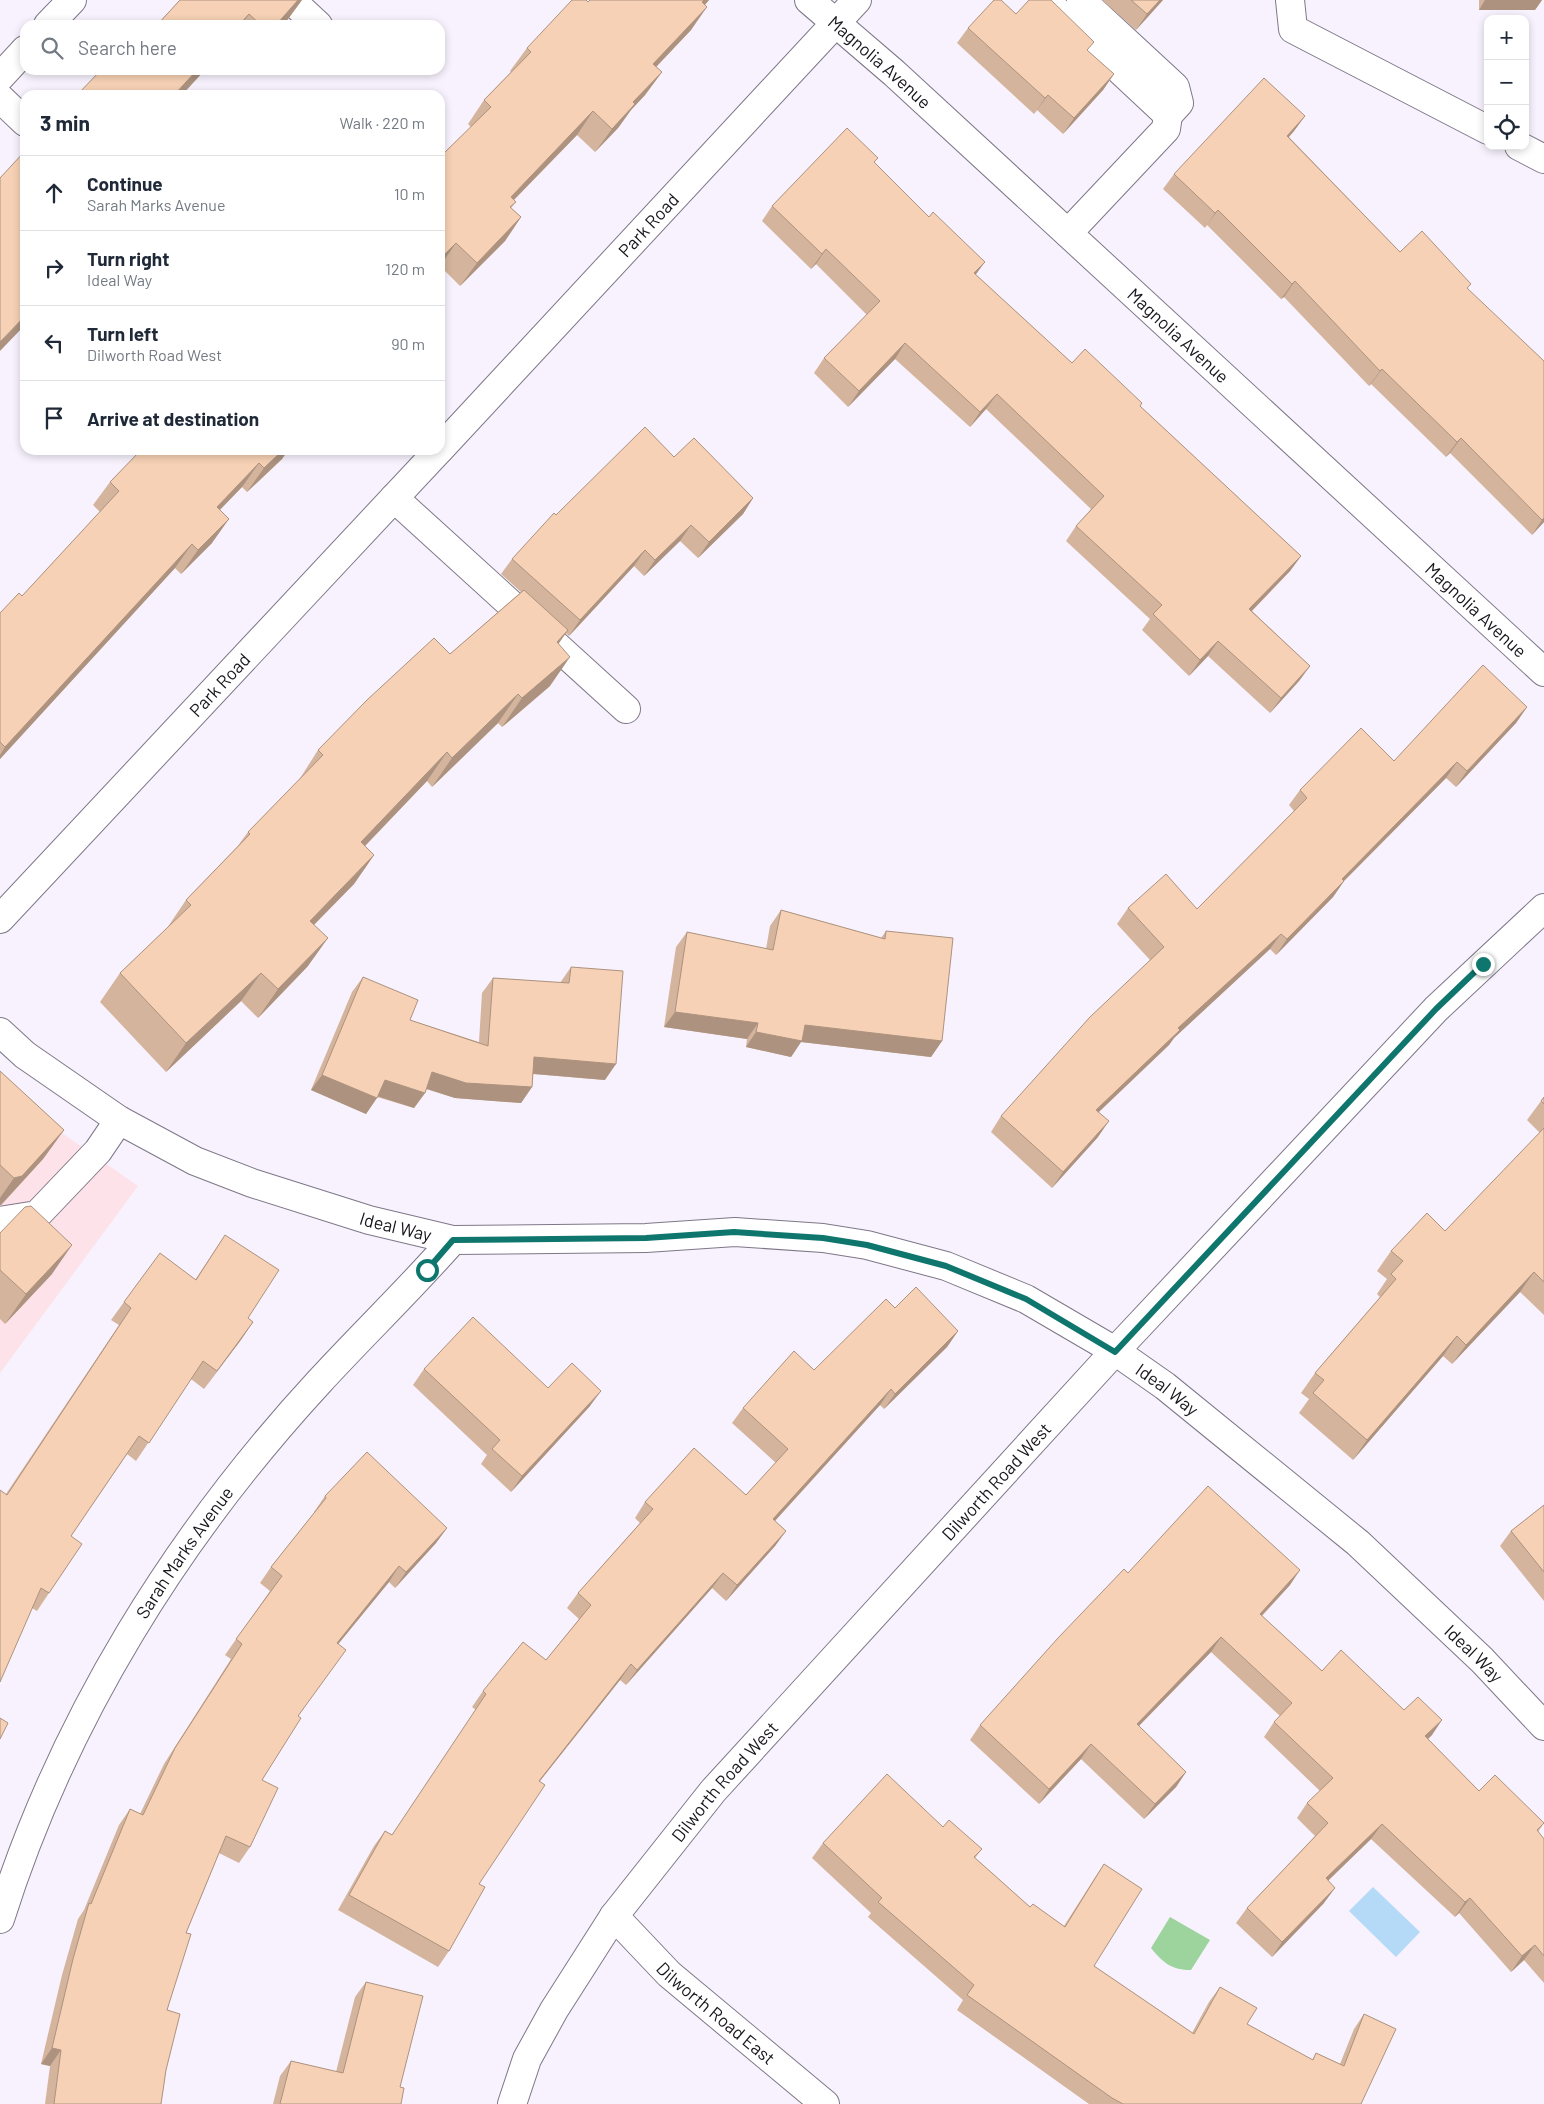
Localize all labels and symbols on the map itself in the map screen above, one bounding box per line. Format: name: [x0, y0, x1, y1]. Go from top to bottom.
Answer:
street label: Magnolia Avenue: [824, 11, 936, 113]
street label: Park Road: [613, 188, 683, 261]
street label: Magnolia Avenue: [1123, 283, 1234, 387]
street label: Magnolia Avenue: [1421, 558, 1532, 662]
street label: Park Road: [184, 648, 254, 721]
route end: [1472, 953, 1495, 976]
street label: Ideal Way: [357, 1207, 434, 1246]
route start: [416, 1259, 439, 1282]
street label: Ideal Way: [1132, 1358, 1203, 1420]
street label: Dilworth Road West: [937, 1418, 1055, 1545]
street label: Sarah Marks Avenue: [131, 1482, 238, 1622]
street label: Ideal Way: [1440, 1620, 1508, 1687]
street label: Dilworth Road West: [666, 1717, 782, 1846]
street label: Dilworth Road East: [652, 1957, 780, 2069]

